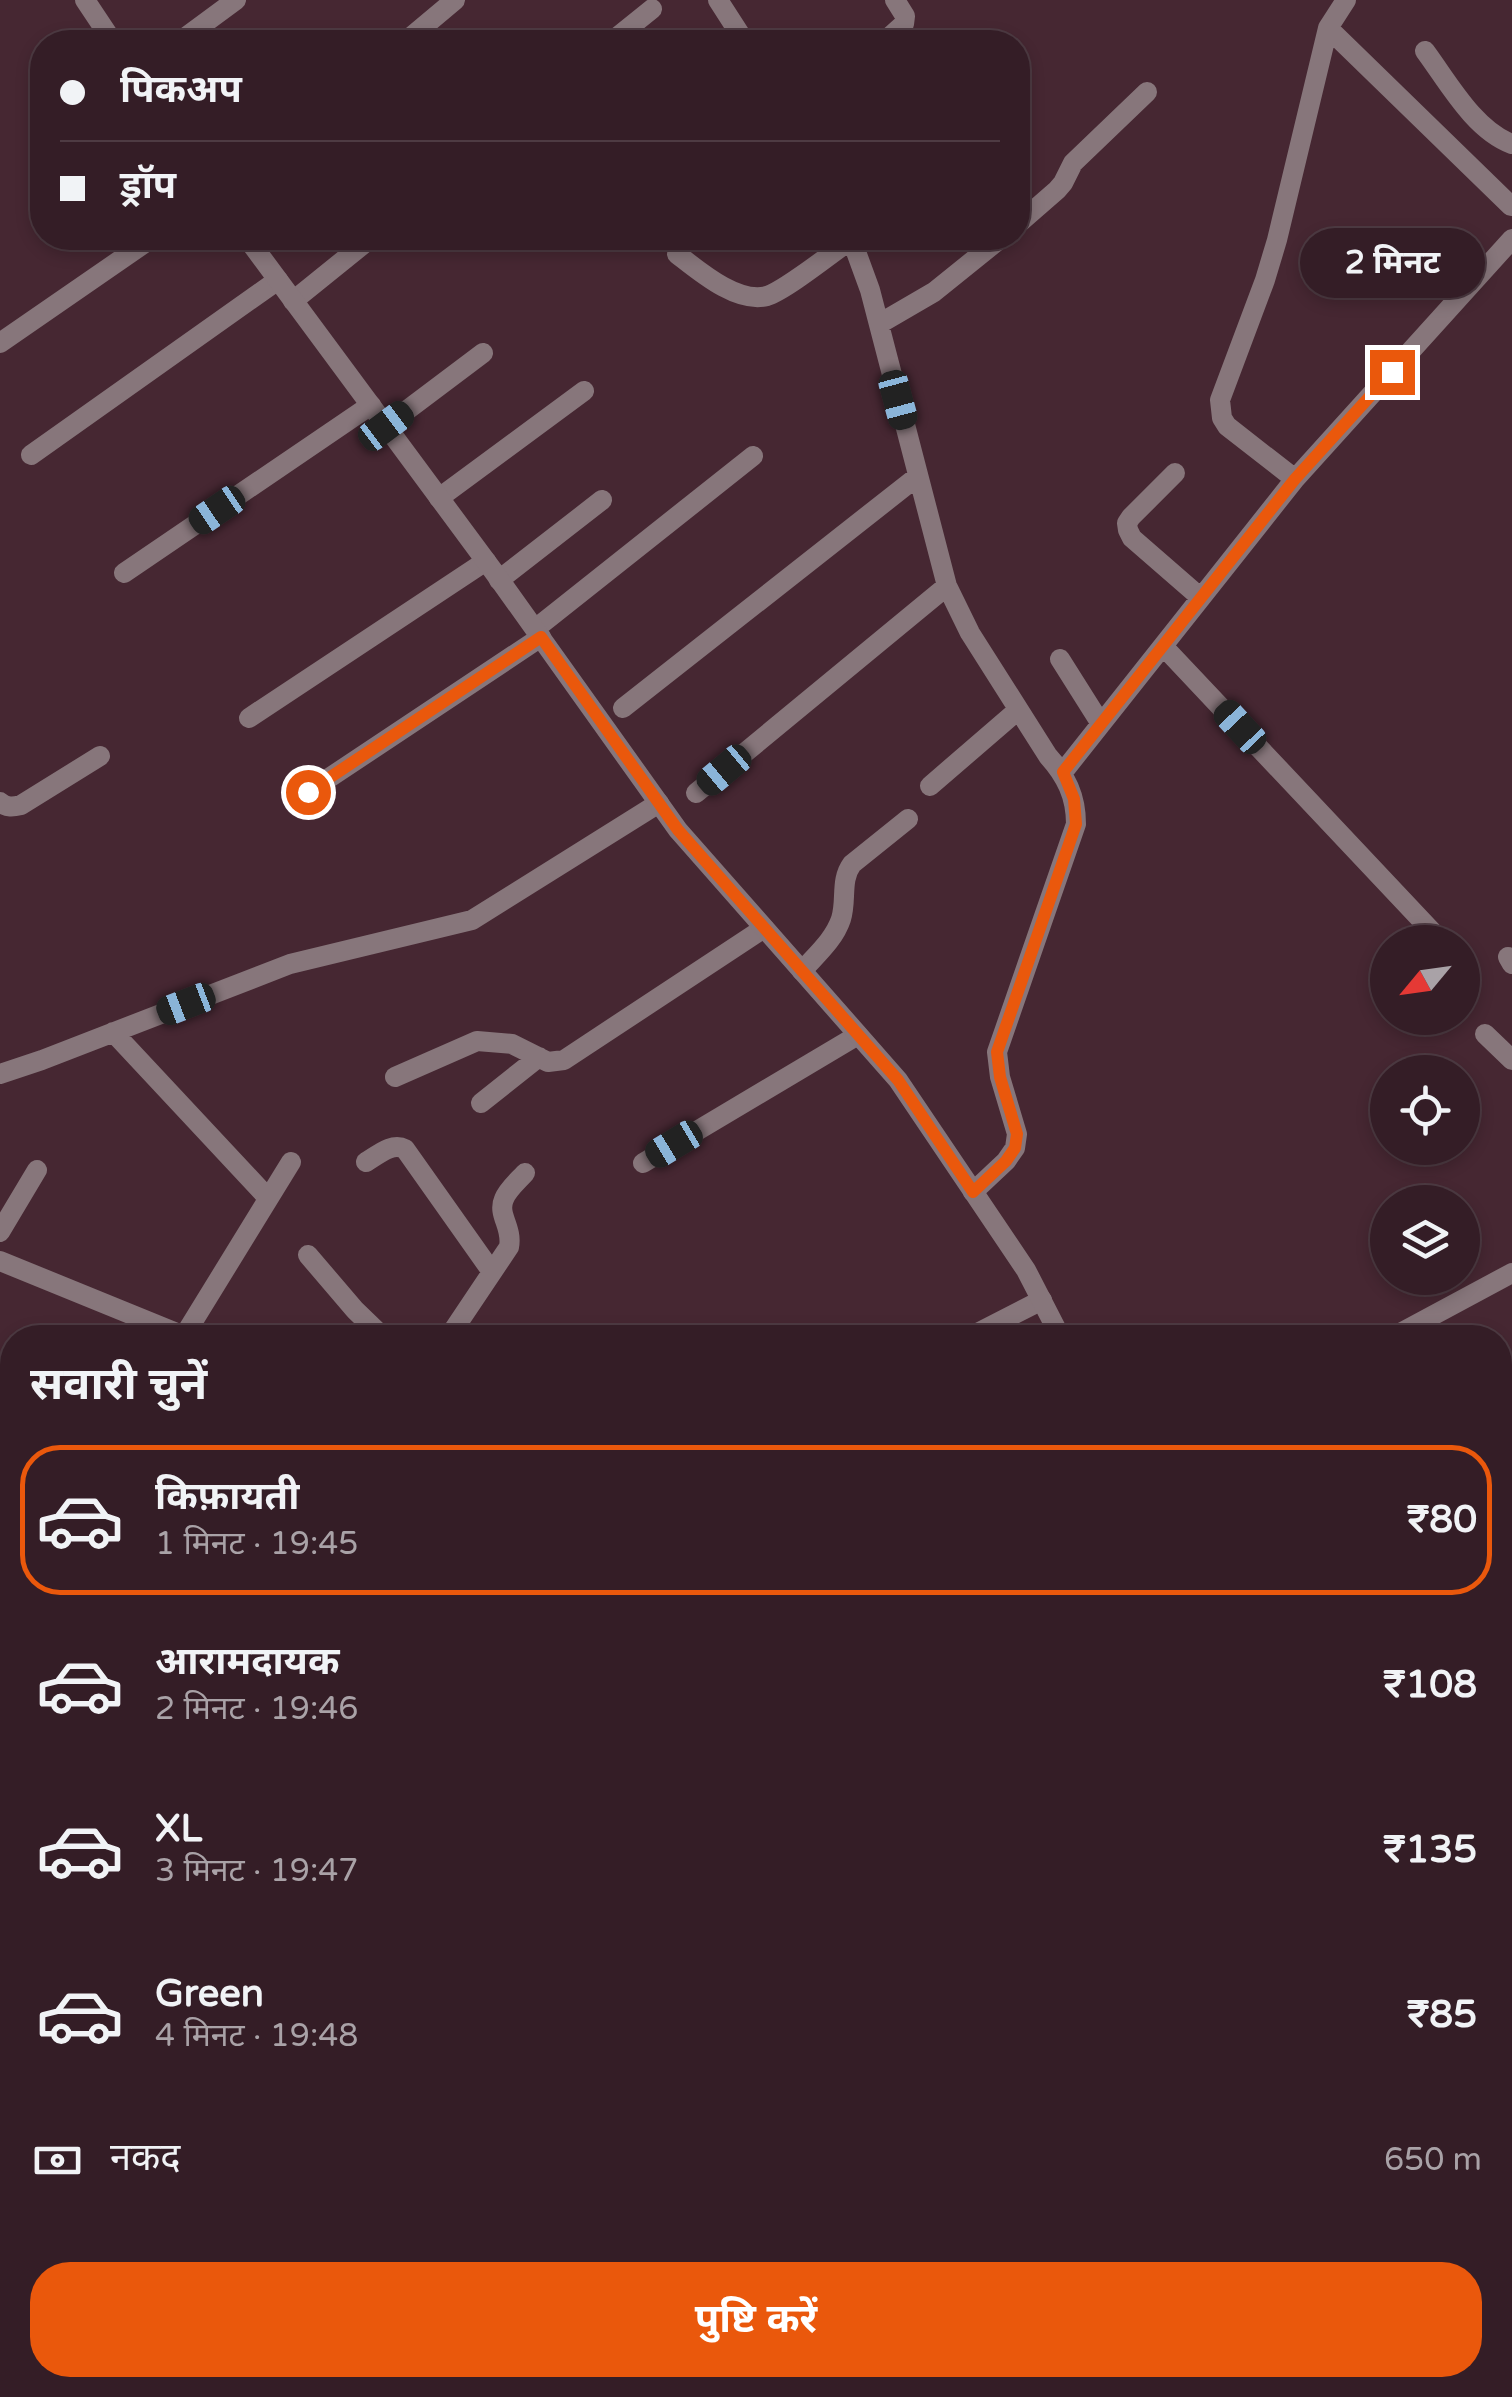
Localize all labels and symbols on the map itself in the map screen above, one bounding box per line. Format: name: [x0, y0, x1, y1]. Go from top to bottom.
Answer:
callout: 2 मिनट: [1300, 227, 1484, 297]
route end: [1370, 350, 1415, 395]
car: [876, 367, 920, 433]
car: [353, 396, 419, 456]
car: [184, 481, 250, 539]
car: [1209, 695, 1271, 759]
car: [691, 739, 757, 801]
route start: [286, 770, 331, 815]
north arrow: [1370, 925, 1480, 1035]
car: [153, 979, 219, 1029]
car: [641, 1116, 707, 1172]

